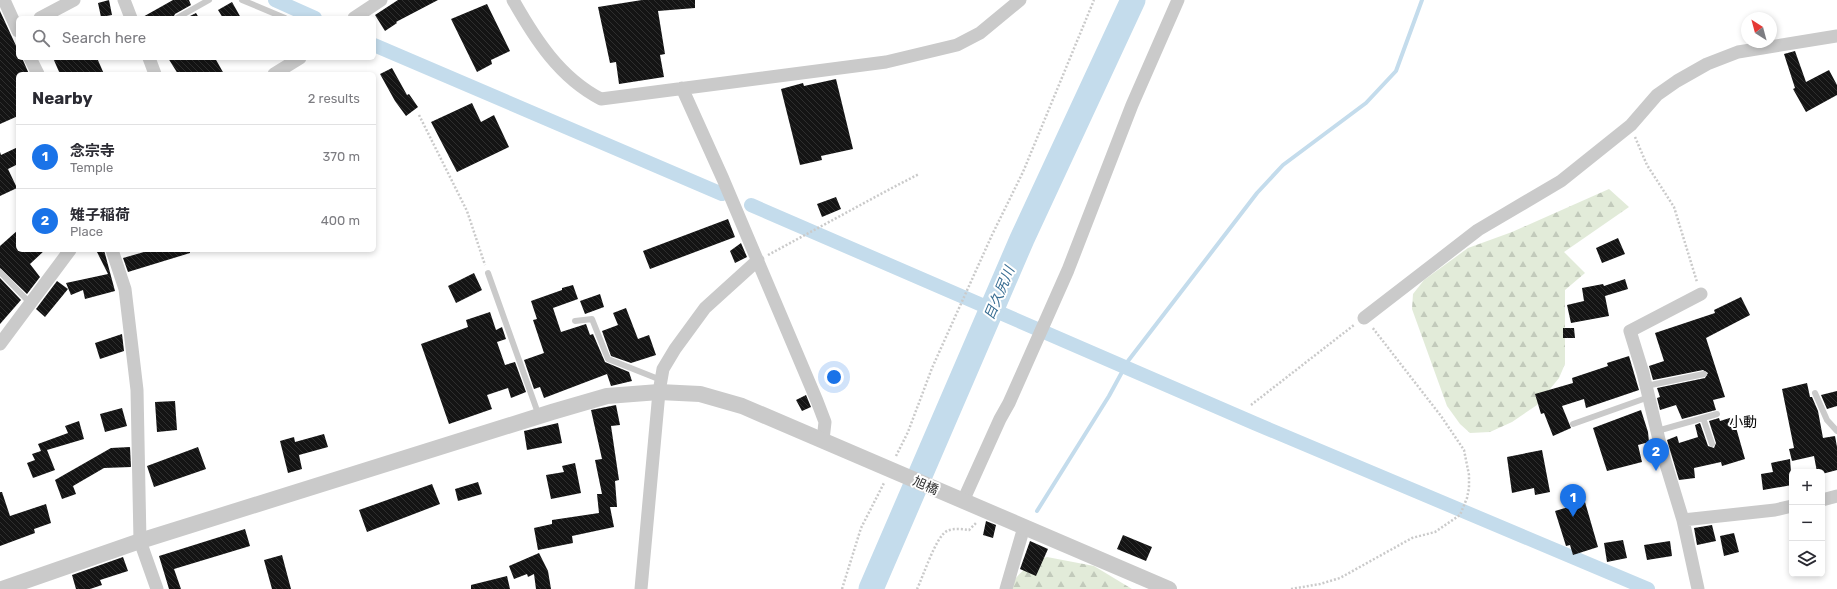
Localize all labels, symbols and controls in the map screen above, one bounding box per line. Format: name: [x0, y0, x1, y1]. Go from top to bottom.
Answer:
north arrow: [1741, 12, 1777, 48]
search box: [16, 16, 376, 60]
icon: search: [30, 27, 52, 49]
text: Search here: [62, 29, 146, 47]
text: Nearby: [32, 88, 93, 108]
text: 2 results: [308, 91, 360, 106]
text: 念宗寺: [70, 142, 115, 160]
text: 1: [42, 149, 48, 164]
text: 370 m: [323, 149, 360, 164]
text: Temple: [70, 160, 113, 175]
text: 雉子稲荷: [70, 206, 130, 224]
text: 2: [41, 213, 49, 228]
text: 400 m: [321, 213, 360, 228]
text: Place: [70, 224, 103, 239]
water label: 目久尻川: [981, 262, 1019, 322]
your location: [824, 367, 844, 387]
district label: 小動: [1729, 414, 1757, 431]
pin: 2: [1643, 438, 1669, 471]
map controls: [1789, 469, 1825, 577]
button: +: [1789, 469, 1825, 505]
street label: 旭橋: [911, 473, 941, 498]
pin: 1: [1560, 484, 1586, 517]
button: −: [1789, 505, 1825, 541]
button: layers: [1789, 541, 1825, 577]

